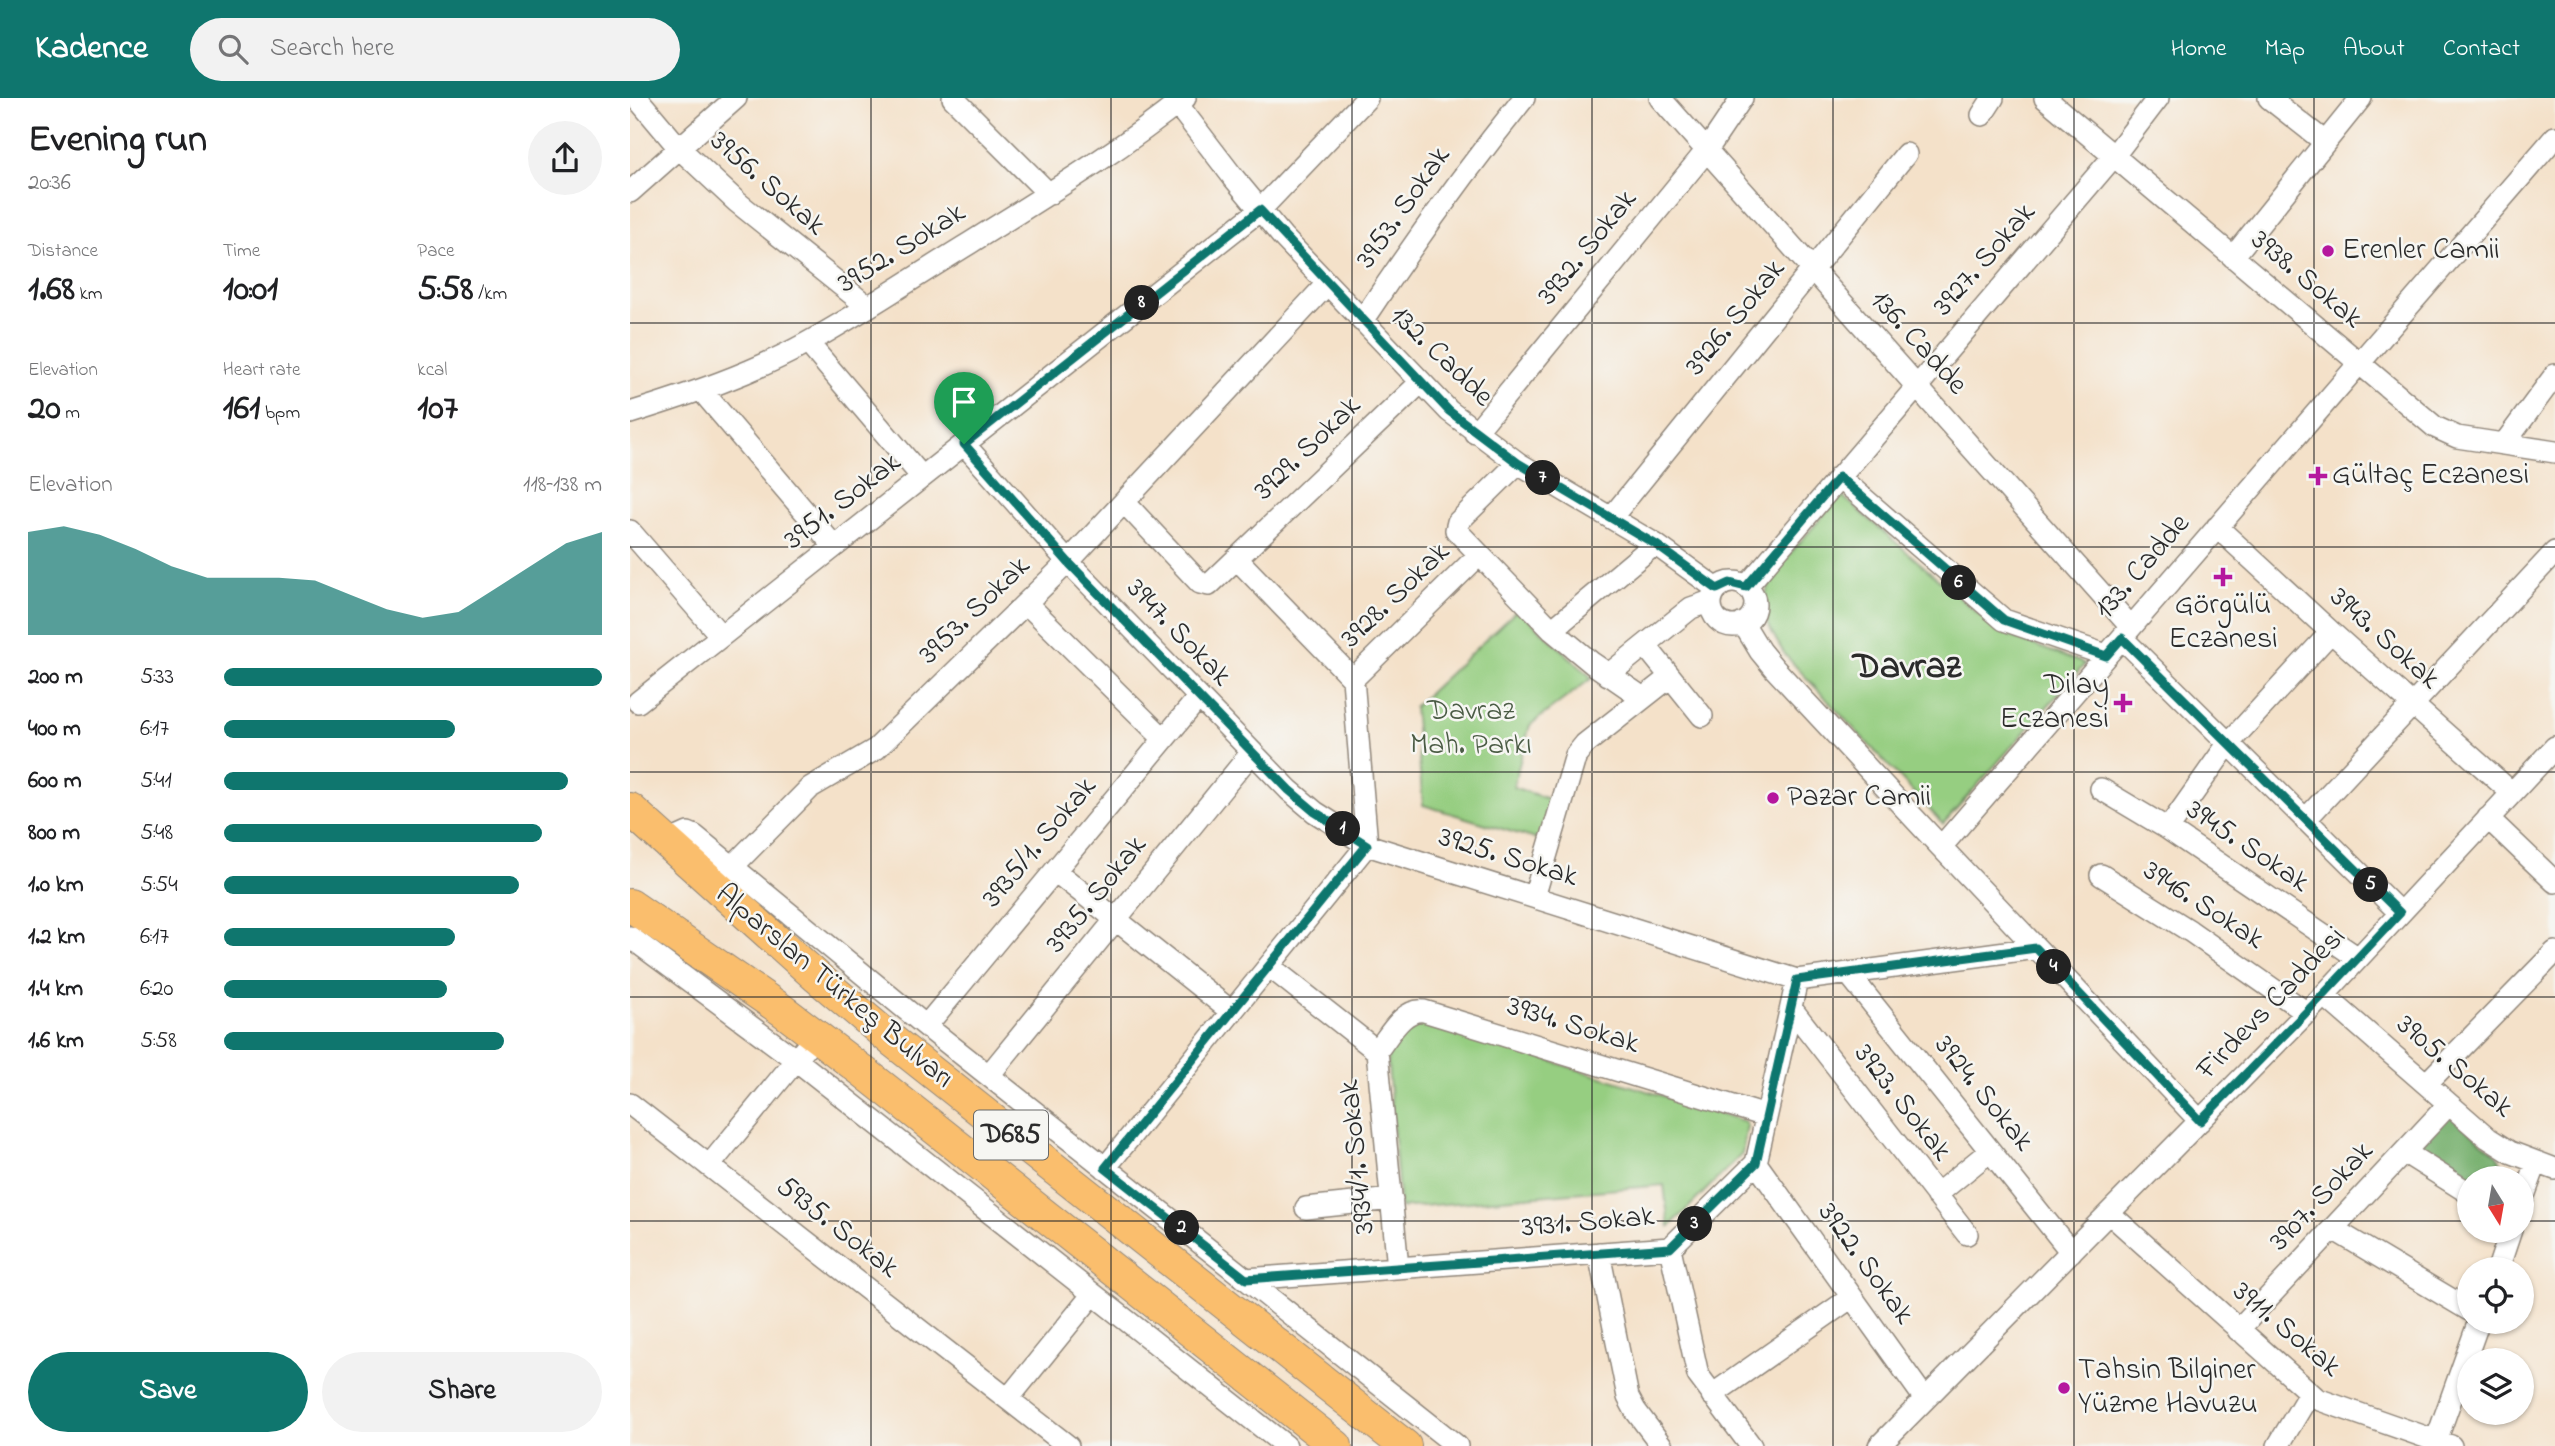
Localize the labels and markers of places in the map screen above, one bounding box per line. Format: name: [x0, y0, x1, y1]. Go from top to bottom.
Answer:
place label: Erenler Camii: [2342, 229, 2500, 273]
marker: Erenler Camii: [2320, 243, 2336, 259]
pin: 8: [1124, 286, 1160, 320]
pin: [934, 372, 994, 444]
place label: Gültaç Eczanesi: [2332, 454, 2529, 498]
pin: 7: [1525, 460, 1560, 496]
marker: Gültaç Eczanesi: [2310, 468, 2326, 484]
pin: 6: [1942, 566, 1976, 601]
marker: Görgülü Eczanesi: [2215, 569, 2231, 585]
place label: Görgülü Eczanesi: [2168, 584, 2278, 662]
place label: Dilay Eczanesi: [2000, 664, 2109, 742]
marker: Dilay Eczanesi: [2115, 695, 2131, 711]
place label: Pazar Camii: [1787, 776, 1931, 820]
marker: Pazar Camii: [1765, 790, 1781, 806]
pin: 1: [1326, 812, 1360, 846]
pin: 5: [2354, 868, 2388, 902]
pin: 4: [2036, 950, 2072, 984]
pin: 3: [1678, 1206, 1712, 1242]
pin: 2: [1164, 1210, 1200, 1246]
place label: Tahsin Bilginer Yüzme Havuzu: [2078, 1349, 2258, 1427]
marker: Tahsin Bilginer Yüzme Havuzu: [2056, 1380, 2072, 1396]

